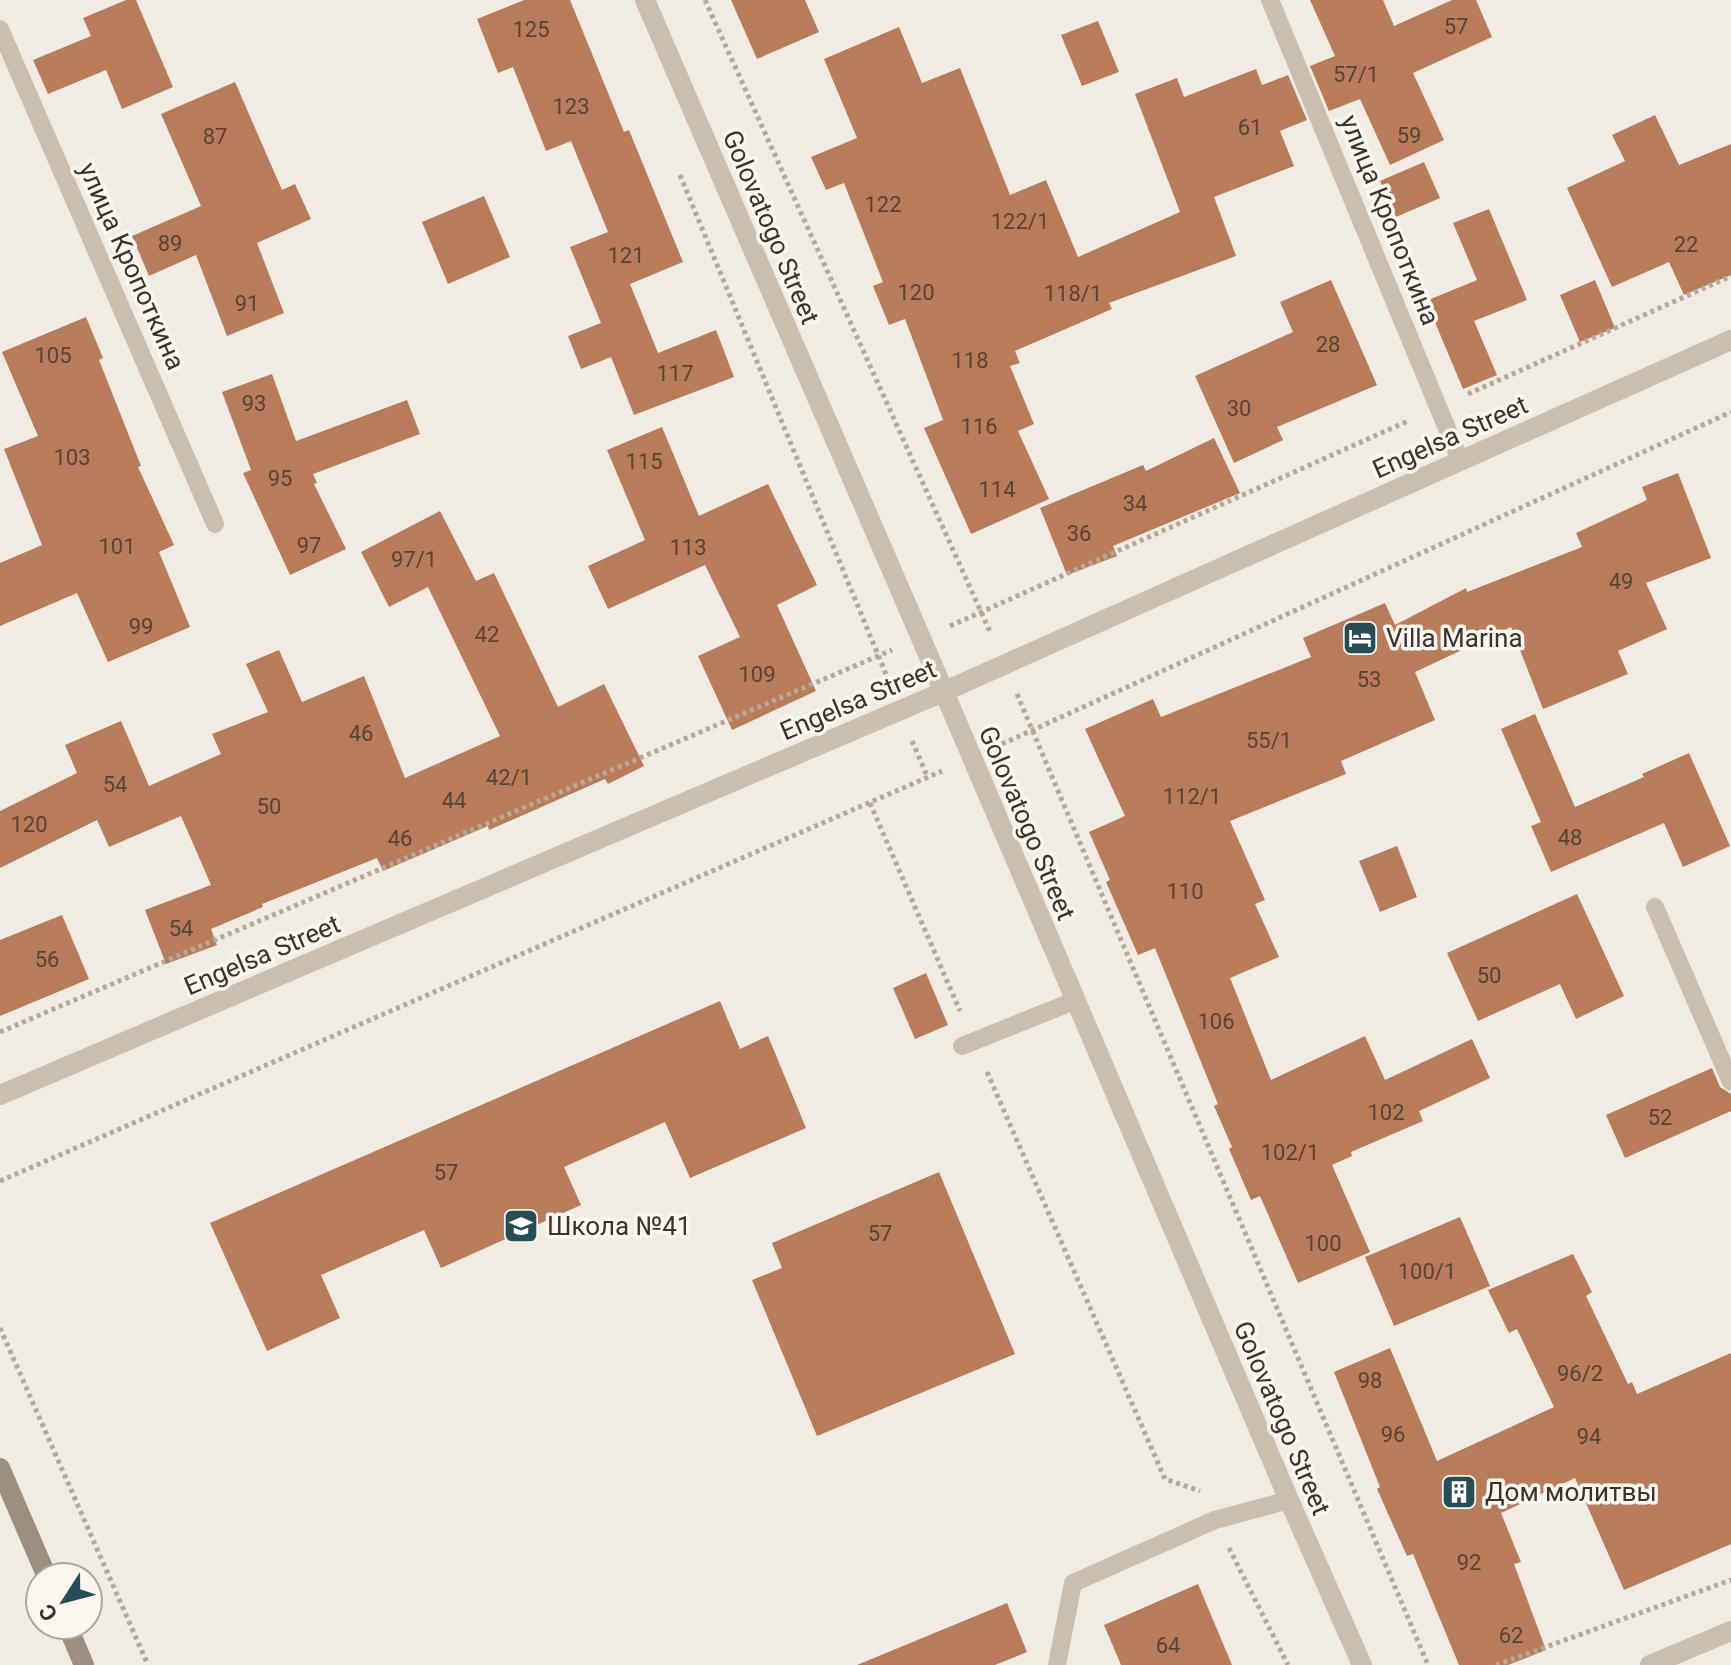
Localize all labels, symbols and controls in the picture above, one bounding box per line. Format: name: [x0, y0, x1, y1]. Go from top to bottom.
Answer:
house number: 57: [1444, 14, 1468, 39]
house number: 125: [512, 17, 550, 42]
house number: 57/1: [1333, 62, 1379, 87]
house number: 123: [552, 94, 590, 119]
street label: улица Кропоткина: [1334, 111, 1446, 329]
house number: 61: [1238, 115, 1262, 140]
house number: 59: [1397, 123, 1421, 148]
house number: 87: [203, 124, 227, 149]
street label: Golovatogo Street: [717, 126, 825, 328]
street label: улица Кропоткина: [73, 158, 191, 374]
house number: 122: [864, 192, 902, 217]
house number: 122/1: [991, 209, 1049, 234]
house number: 89: [158, 231, 182, 256]
house number: 22: [1674, 232, 1698, 257]
house number: 121: [607, 243, 645, 268]
house number: 120: [897, 280, 935, 305]
house number: 118/1: [1044, 281, 1102, 306]
house number: 91: [235, 291, 259, 316]
house number: 28: [1316, 332, 1340, 357]
house number: 105: [34, 343, 72, 368]
house number: 118: [951, 348, 989, 373]
house number: 117: [656, 361, 694, 386]
street label: Engelsa Street: [1368, 389, 1532, 485]
house number: 93: [242, 391, 266, 416]
house number: 30: [1227, 396, 1251, 421]
house number: 116: [960, 414, 998, 439]
house number: 103: [53, 445, 91, 470]
house number: 115: [625, 449, 663, 474]
house number: 95: [268, 466, 292, 491]
house number: 114: [978, 477, 1016, 502]
house number: 34: [1123, 491, 1147, 516]
house number: 36: [1067, 521, 1091, 546]
house number: 97: [297, 533, 321, 558]
house number: 101: [98, 534, 136, 559]
house number: 113: [669, 535, 707, 560]
house number: 97/1: [391, 547, 437, 572]
house number: 49: [1609, 569, 1633, 594]
house number: 99: [129, 614, 153, 639]
hotel icon: Villa Marina: [1341, 619, 1379, 657]
house number: 42: [475, 622, 499, 647]
place label: Villa Marina: [1386, 623, 1523, 653]
street label: Engelsa Street: [776, 654, 940, 746]
house number: 109: [738, 662, 776, 687]
house number: 53: [1357, 667, 1381, 692]
house number: 46: [349, 721, 373, 746]
street label: Golovatogo Street: [973, 722, 1081, 924]
house number: 55/1: [1246, 728, 1292, 753]
house number: 42/1: [486, 765, 532, 790]
house number: 54: [103, 772, 127, 797]
house number: 112/1: [1163, 784, 1221, 809]
house number: 44: [442, 788, 466, 813]
house number: 50: [257, 794, 281, 819]
house number: 120: [10, 812, 48, 837]
house number: 48: [1558, 825, 1582, 850]
house number: 46: [388, 826, 412, 851]
house number: 110: [1166, 879, 1204, 904]
street label: Engelsa Street: [180, 909, 344, 1001]
house number: 54: [169, 916, 193, 941]
house number: 56: [35, 947, 59, 972]
house number: 50: [1477, 963, 1501, 988]
house number: 106: [1197, 1009, 1235, 1034]
house number: 102: [1367, 1100, 1405, 1125]
house number: 52: [1648, 1105, 1672, 1130]
house number: 102/1: [1261, 1140, 1319, 1165]
house number: 57: [434, 1160, 458, 1185]
school or university icon: Школа №41: [502, 1207, 540, 1245]
place label: Школа №41: [547, 1211, 691, 1241]
house number: 57: [868, 1221, 892, 1246]
house number: 100: [1304, 1231, 1342, 1256]
house number: 100/1: [1398, 1259, 1456, 1284]
street label: Golovatogo Street: [1228, 1317, 1336, 1519]
house number: 96/2: [1557, 1361, 1603, 1386]
house number: 98: [1358, 1368, 1382, 1393]
house number: 96: [1381, 1422, 1405, 1447]
house number: 94: [1577, 1424, 1601, 1449]
building icon: Дом молитвы: [1440, 1473, 1478, 1511]
place label: Дом молитвы: [1485, 1477, 1657, 1507]
house number: 92: [1457, 1550, 1481, 1575]
north arrow: [24, 1561, 104, 1641]
text: С: [34, 1599, 63, 1626]
house number: 62: [1499, 1623, 1523, 1648]
house number: 64: [1156, 1633, 1180, 1658]

